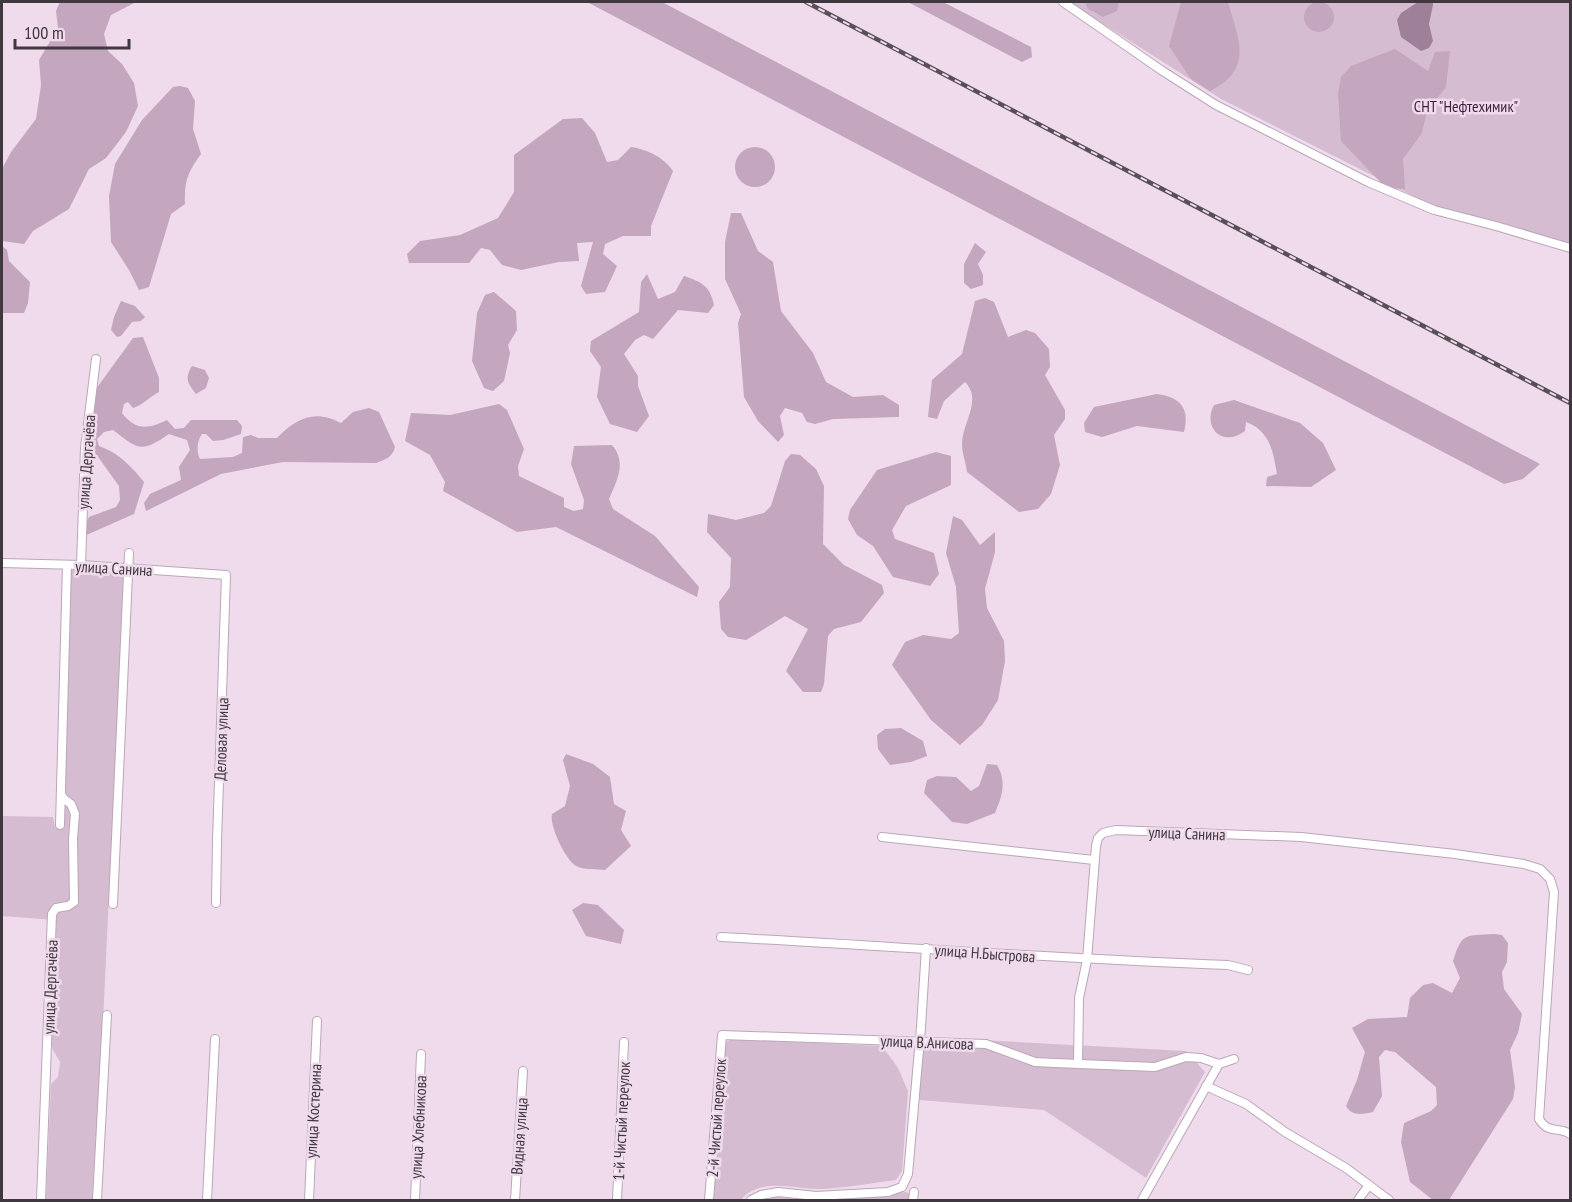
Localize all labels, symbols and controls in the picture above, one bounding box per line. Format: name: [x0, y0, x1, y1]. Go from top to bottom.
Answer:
scale bar: [15, 12, 129, 50]
text: 100 m: [24, 21, 64, 44]
park label: СНТ "Нефтехимик": [1414, 96, 1518, 116]
street label: улица Дергачёва: [73, 414, 99, 510]
street label: улица Санина: [75, 556, 153, 580]
street label: Деловая улица: [210, 697, 232, 781]
street label: улица Санина: [1148, 822, 1226, 844]
street label: улица Дергачёва: [38, 939, 62, 1035]
street label: улица Н.Быстрова: [934, 940, 1036, 966]
street label: улица В.Анисова: [880, 1030, 974, 1054]
street label: 2-й Чистый переулок: [702, 1057, 730, 1178]
street label: 1-й Чистый переулок: [608, 1060, 634, 1181]
street label: улица Костерина: [301, 1063, 325, 1159]
street label: улица Хлебникова: [405, 1075, 431, 1179]
street label: Видная улица: [506, 1097, 532, 1175]

